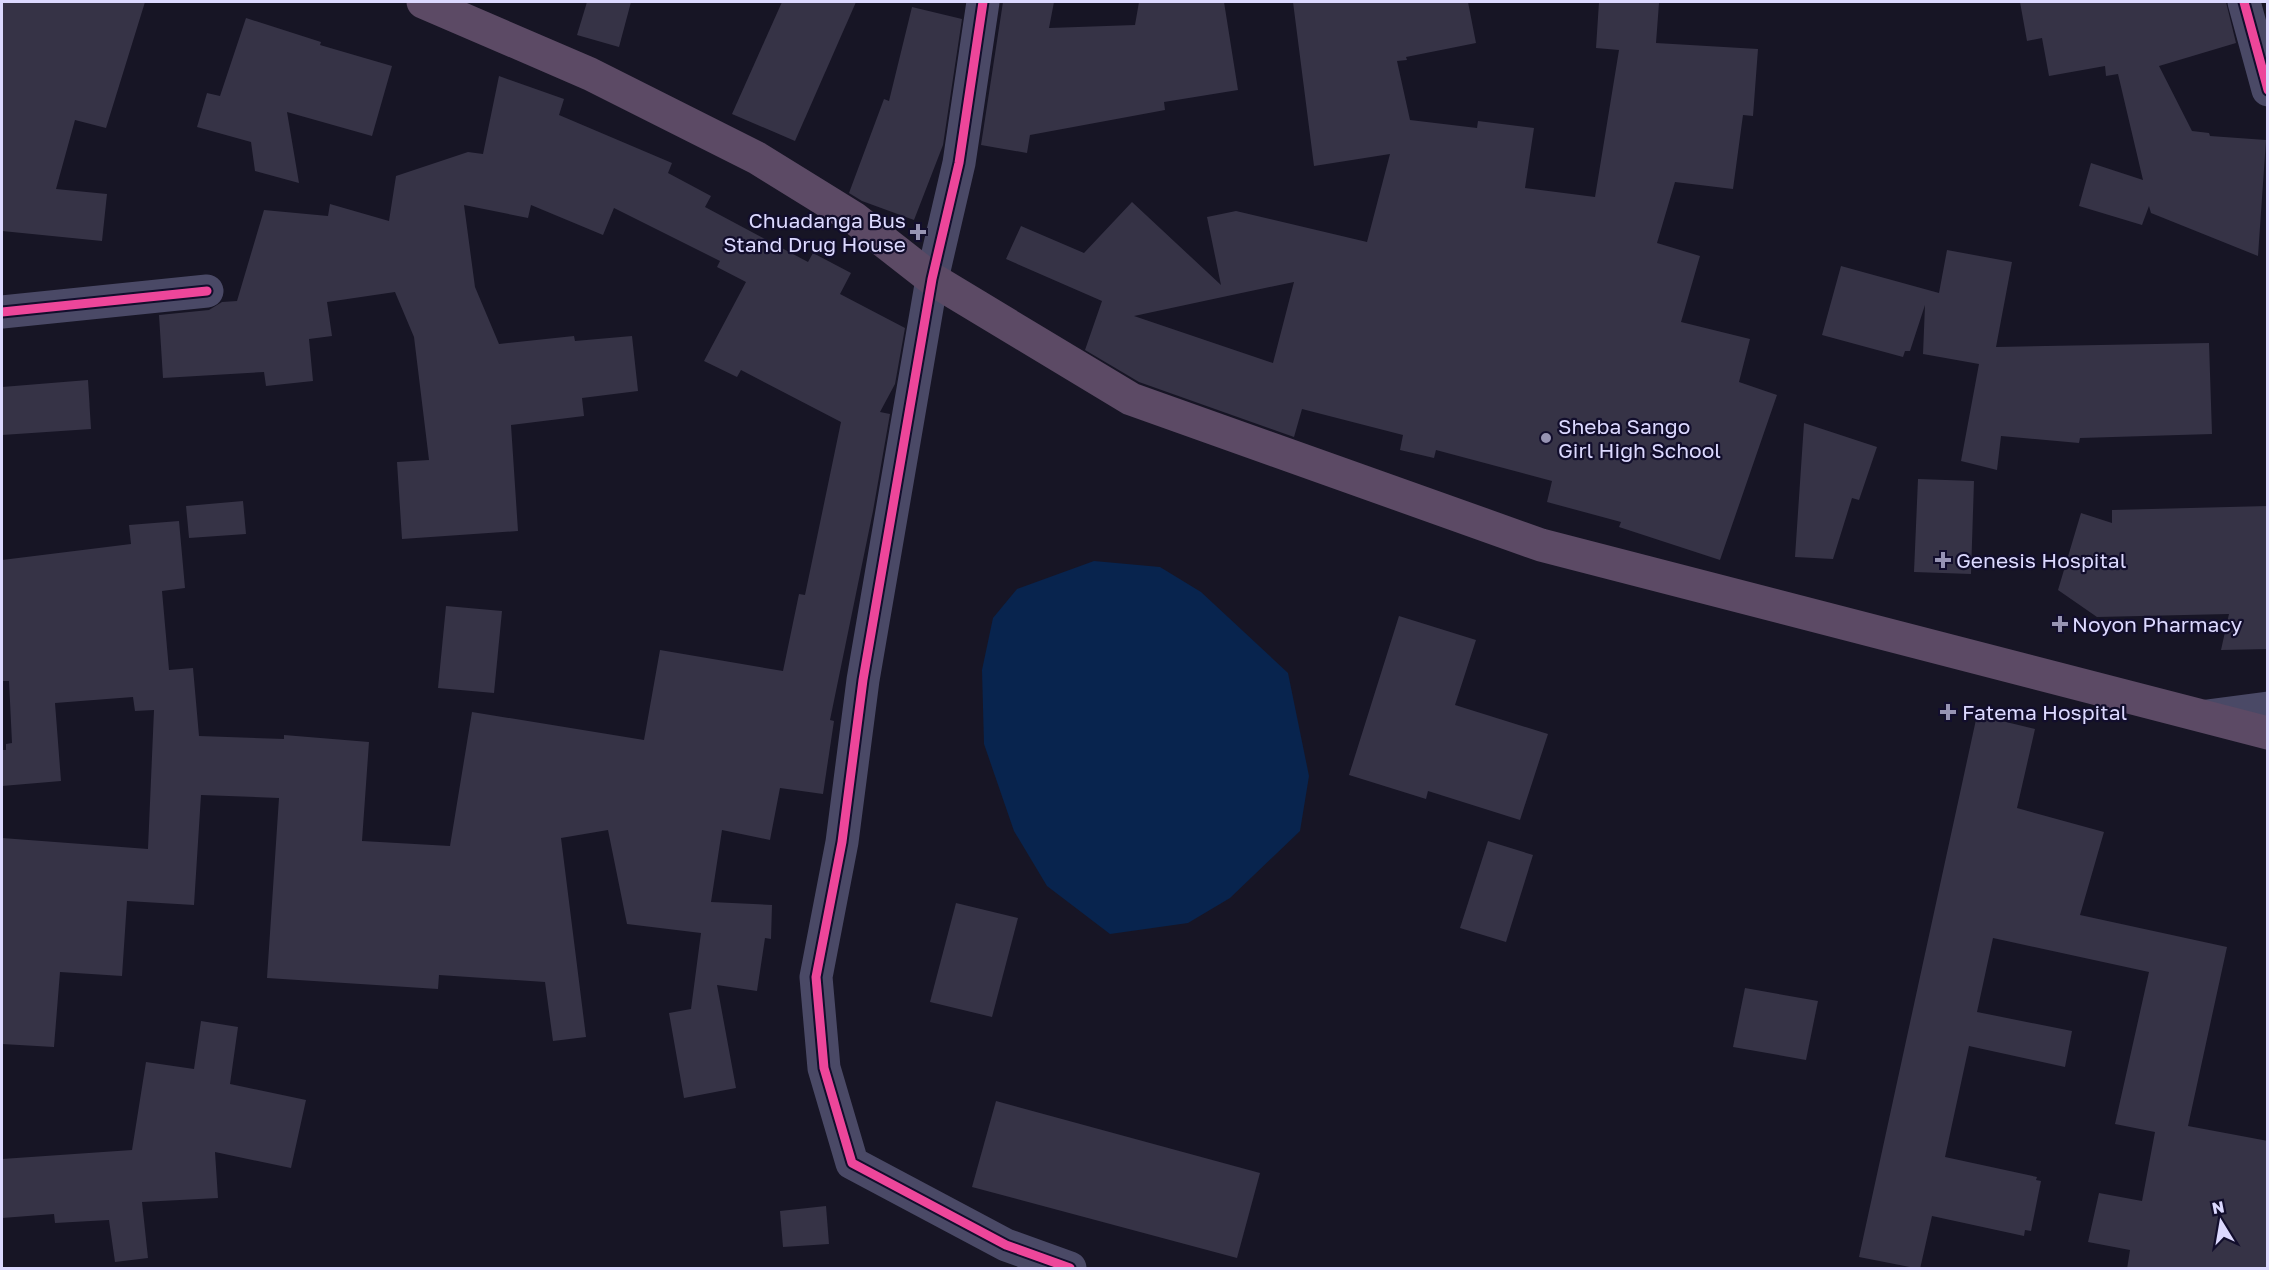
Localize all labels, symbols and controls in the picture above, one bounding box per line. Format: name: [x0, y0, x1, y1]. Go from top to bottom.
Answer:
place label: Chuadanga Bus Stand Drug House: [723, 207, 906, 257]
marker: Chuadanga Bus Stand Drug House: [911, 225, 925, 239]
place label: Sheba Sango Girl High School: [1558, 413, 1721, 463]
marker: Sheba Sango Girl High School: [1539, 431, 1553, 445]
place label: Genesis Hospital: [1956, 547, 2126, 573]
marker: Genesis Hospital: [1934, 551, 1952, 569]
place label: Noyon Pharmacy: [2072, 611, 2242, 637]
marker: Noyon Pharmacy: [2053, 617, 2067, 631]
place label: Fatema Hospital: [1962, 699, 2127, 725]
marker: Fatema Hospital: [1939, 703, 1957, 721]
north arrow: [2191, 1192, 2251, 1252]
text: N: [2210, 1196, 2226, 1218]

